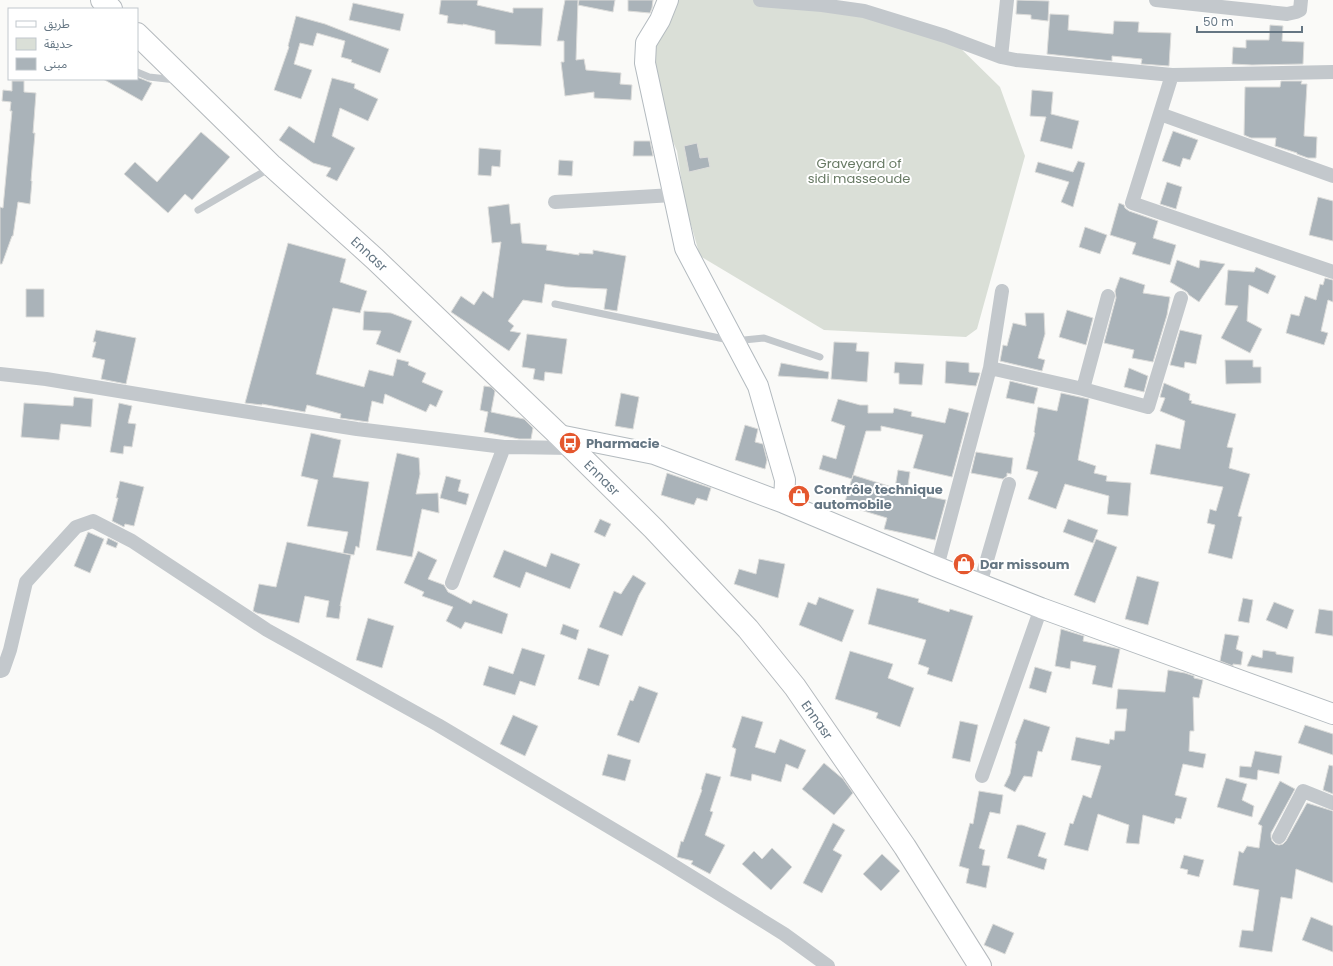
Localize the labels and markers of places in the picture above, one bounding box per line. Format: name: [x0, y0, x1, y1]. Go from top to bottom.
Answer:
bus stop icon: Pharmacie: [557, 430, 583, 456]
place label: Pharmacie: [586, 434, 660, 453]
place label: Contrôle technique automobile: [814, 480, 943, 514]
shop icon: Contrôle technique automobile: [786, 483, 812, 509]
shop icon: Dar missoum: [951, 551, 977, 577]
place label: Dar missoum: [980, 555, 1070, 574]

